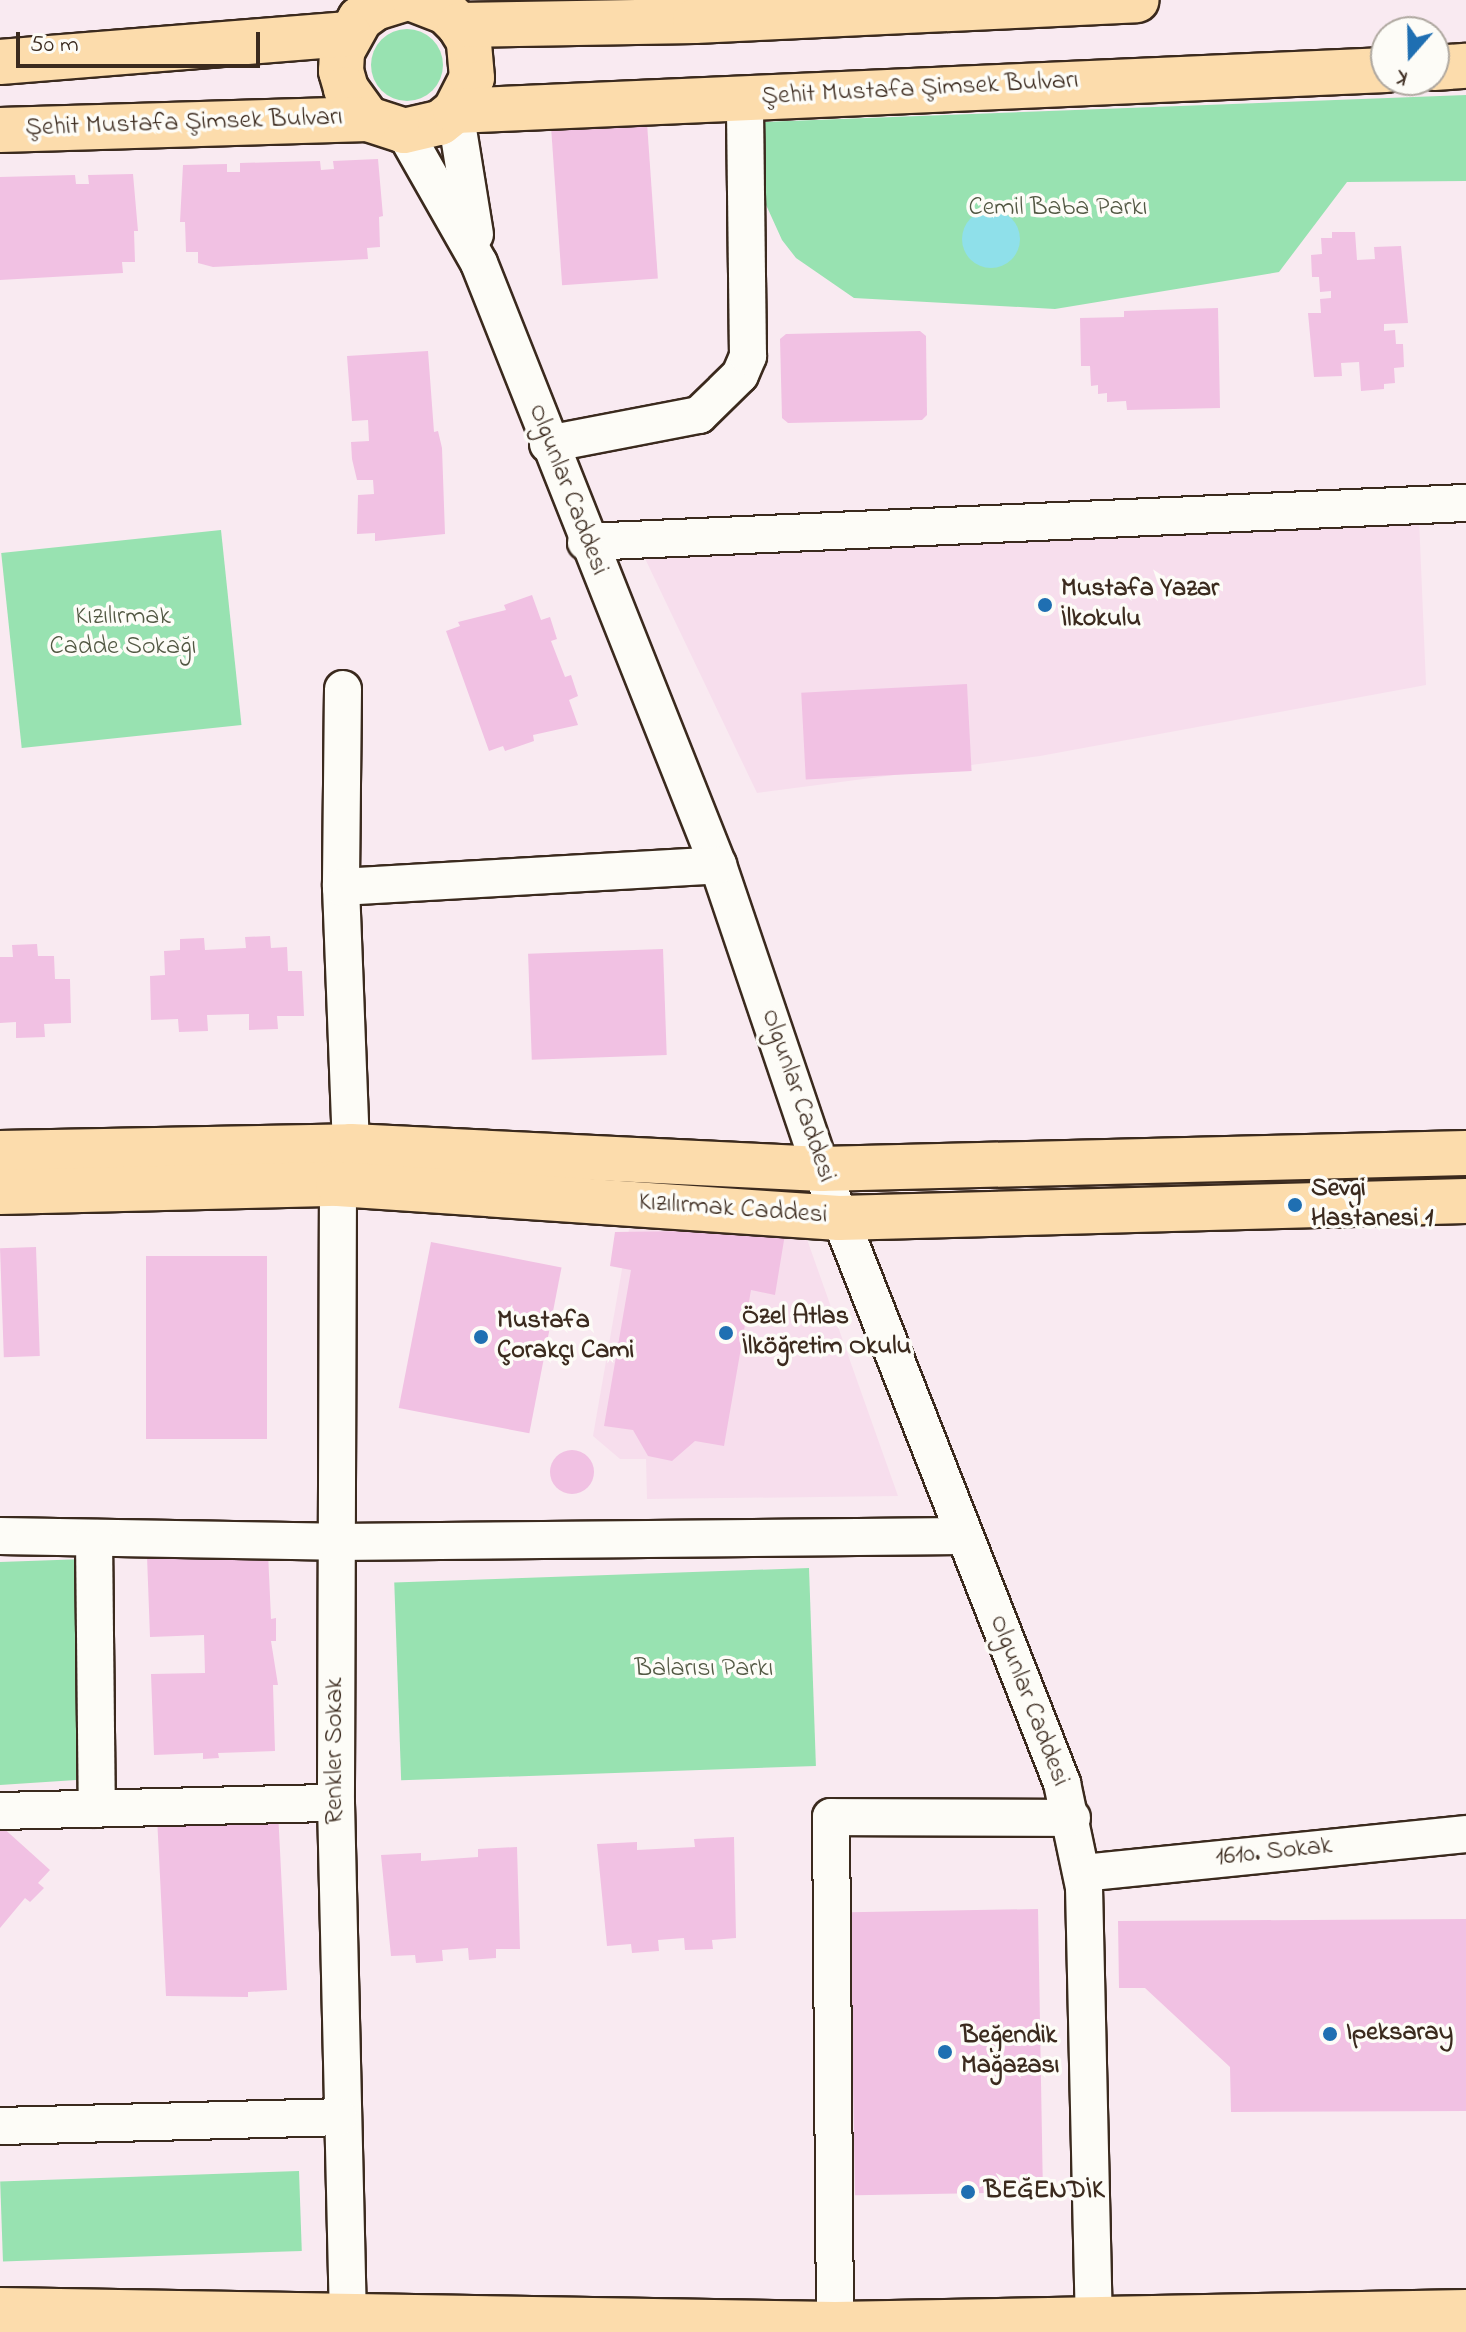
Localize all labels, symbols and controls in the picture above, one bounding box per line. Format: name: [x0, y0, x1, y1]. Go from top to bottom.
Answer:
scale bar: [20, 16, 264, 66]
north arrow: [1370, 16, 1450, 96]
text: 50 m: [30, 28, 79, 63]
text: K: [1392, 60, 1413, 94]
street label: Şehit Mustafa Şimsek Bulvarı: [761, 66, 1079, 114]
street label: Şehit Mustafa Şimsek Bulvarı: [25, 103, 343, 145]
park label: Cemil Baba Parkı: [968, 193, 1148, 225]
street label: Olgunlar Caddesi: [520, 400, 614, 580]
place label: Mustafa Yazar İlkokulu: [1061, 574, 1219, 636]
marker: Mustafa Yazar İlkokulu: [1036, 596, 1054, 614]
park label: Kızılırmak Cadde Sokağı: [50, 602, 196, 664]
street label: Olgunlar Caddesi: [753, 1005, 841, 1187]
place label: Sevgi Hastanesi 1: [1311, 1174, 1433, 1236]
street label: Kızılırmak Caddesi: [638, 1188, 828, 1232]
marker: Sevgi Hastanesi 1: [1286, 1196, 1304, 1214]
place label: Özel Atlas İlköğretim Okulu: [742, 1302, 911, 1364]
place label: Mustafa Çorakçı Cami: [497, 1306, 634, 1368]
marker: Özel Atlas İlköğretim Okulu: [717, 1324, 735, 1342]
marker: Mustafa Çorakçı Cami: [472, 1328, 490, 1346]
street label: Olgunlar Caddesi: [981, 1611, 1075, 1791]
park label: Balarısı Parkı: [635, 1654, 773, 1686]
street label: Renkler Sokak: [320, 1677, 352, 1825]
street label: 1610. Sokak: [1214, 1831, 1334, 1875]
place label: Ipeksaray: [1346, 2018, 1453, 2050]
place label: Beğendik Mağazası: [961, 2021, 1059, 2082]
marker: Ipeksaray: [1321, 2025, 1339, 2043]
marker: Beğendik Mağazası: [936, 2043, 954, 2061]
place label: BEĞENDİK: [984, 2176, 1105, 2208]
marker: BEĞENDİK: [959, 2183, 977, 2201]

